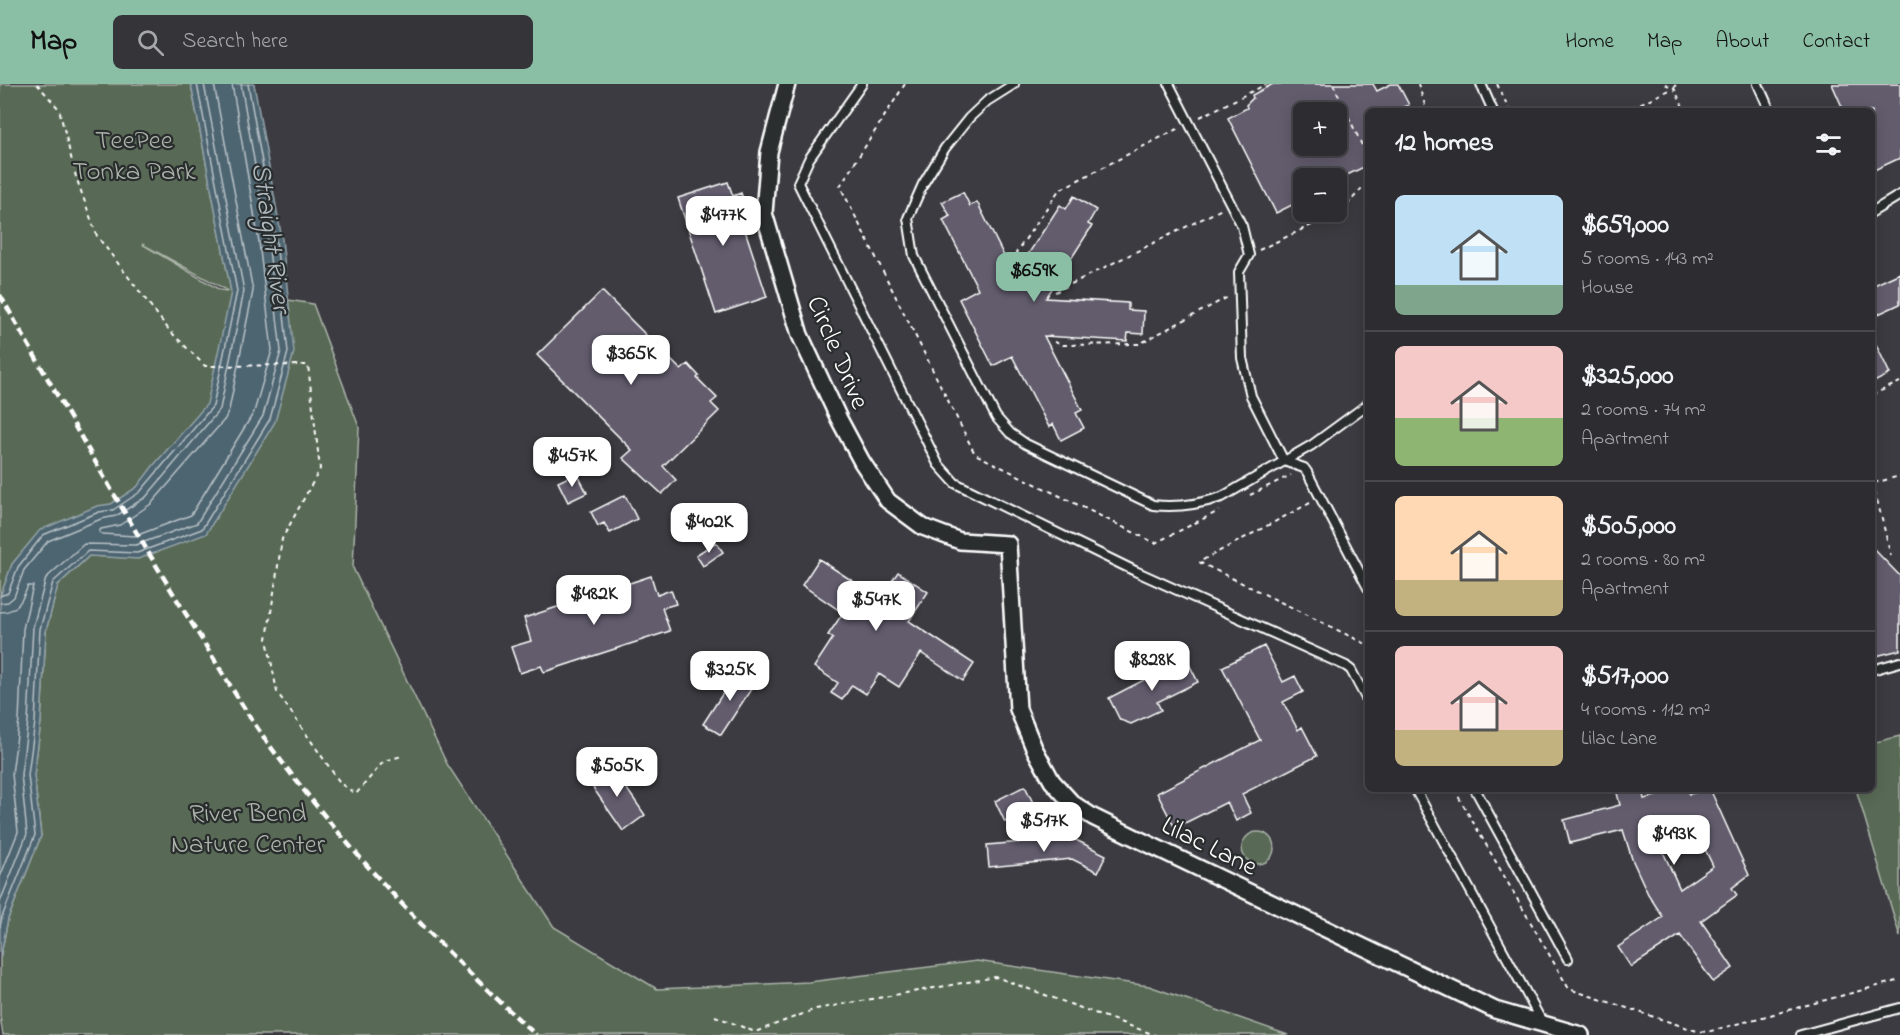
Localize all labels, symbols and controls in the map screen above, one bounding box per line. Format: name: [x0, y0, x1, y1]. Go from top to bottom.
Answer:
search box: [113, 15, 533, 69]
text: Map: [30, 22, 77, 63]
icon: search: [134, 26, 167, 59]
text: Search here: [182, 26, 288, 58]
text: Home: [1565, 27, 1614, 57]
text: Map: [1647, 27, 1682, 57]
text: About: [1715, 27, 1769, 57]
text: Contact: [1802, 27, 1870, 57]
map controls: [1293, 102, 1347, 222]
button: +: [1293, 102, 1347, 156]
park label: TeePee Tonka Park: [72, 122, 196, 192]
text: 12 homes: [1395, 125, 1494, 163]
icon: filters: [1812, 128, 1845, 161]
water label: Straight River: [239, 160, 301, 318]
button: −: [1293, 168, 1347, 222]
pin: $477K: [681, 196, 765, 247]
text: $477K: [700, 201, 746, 230]
text: $659,000: [1581, 207, 1669, 245]
icon: home: [1443, 219, 1515, 291]
text: 5 rooms · 143 m²: [1581, 245, 1714, 274]
pin: $659K: [992, 252, 1076, 303]
text: $659K: [1010, 257, 1058, 286]
text: House: [1581, 274, 1634, 303]
street label: Circle Drive: [795, 290, 878, 417]
pin: $365K: [589, 335, 673, 386]
text: $365K: [606, 340, 656, 369]
text: $325,000: [1581, 358, 1673, 396]
icon: home: [1443, 370, 1515, 442]
text: 2 rooms · 74 m²: [1581, 396, 1706, 425]
text: Apartment: [1581, 425, 1669, 454]
pin: $457K: [530, 437, 614, 488]
text: $457K: [547, 442, 597, 471]
pin: $402K: [667, 503, 751, 554]
text: $402K: [685, 508, 733, 537]
text: $505,000: [1581, 508, 1676, 546]
icon: home: [1443, 520, 1515, 592]
text: 2 rooms · 80 m²: [1581, 546, 1706, 575]
pin: $482K: [552, 575, 636, 626]
text: Apartment: [1581, 575, 1669, 604]
text: $482K: [570, 580, 618, 609]
pin: $547K: [834, 581, 918, 632]
text: $547K: [851, 586, 901, 615]
pin: $828K: [1110, 641, 1194, 692]
text: $828K: [1129, 646, 1175, 675]
pin: $325K: [688, 651, 772, 702]
text: $325K: [704, 656, 756, 685]
text: $517,000: [1581, 658, 1669, 696]
icon: home: [1443, 670, 1515, 742]
text: 4 rooms · 112 m²: [1581, 696, 1710, 725]
text: Lilac Lane: [1581, 725, 1657, 754]
pin: $505K: [575, 747, 659, 798]
text: $505K: [590, 752, 644, 781]
park label: River Bend Nature Center: [171, 795, 326, 865]
pin: $517K: [1002, 802, 1086, 853]
text: $517K: [1020, 807, 1068, 836]
street label: Lilac Lane: [1154, 807, 1264, 888]
pin: $493K: [1632, 815, 1716, 866]
text: $493K: [1652, 820, 1696, 849]

